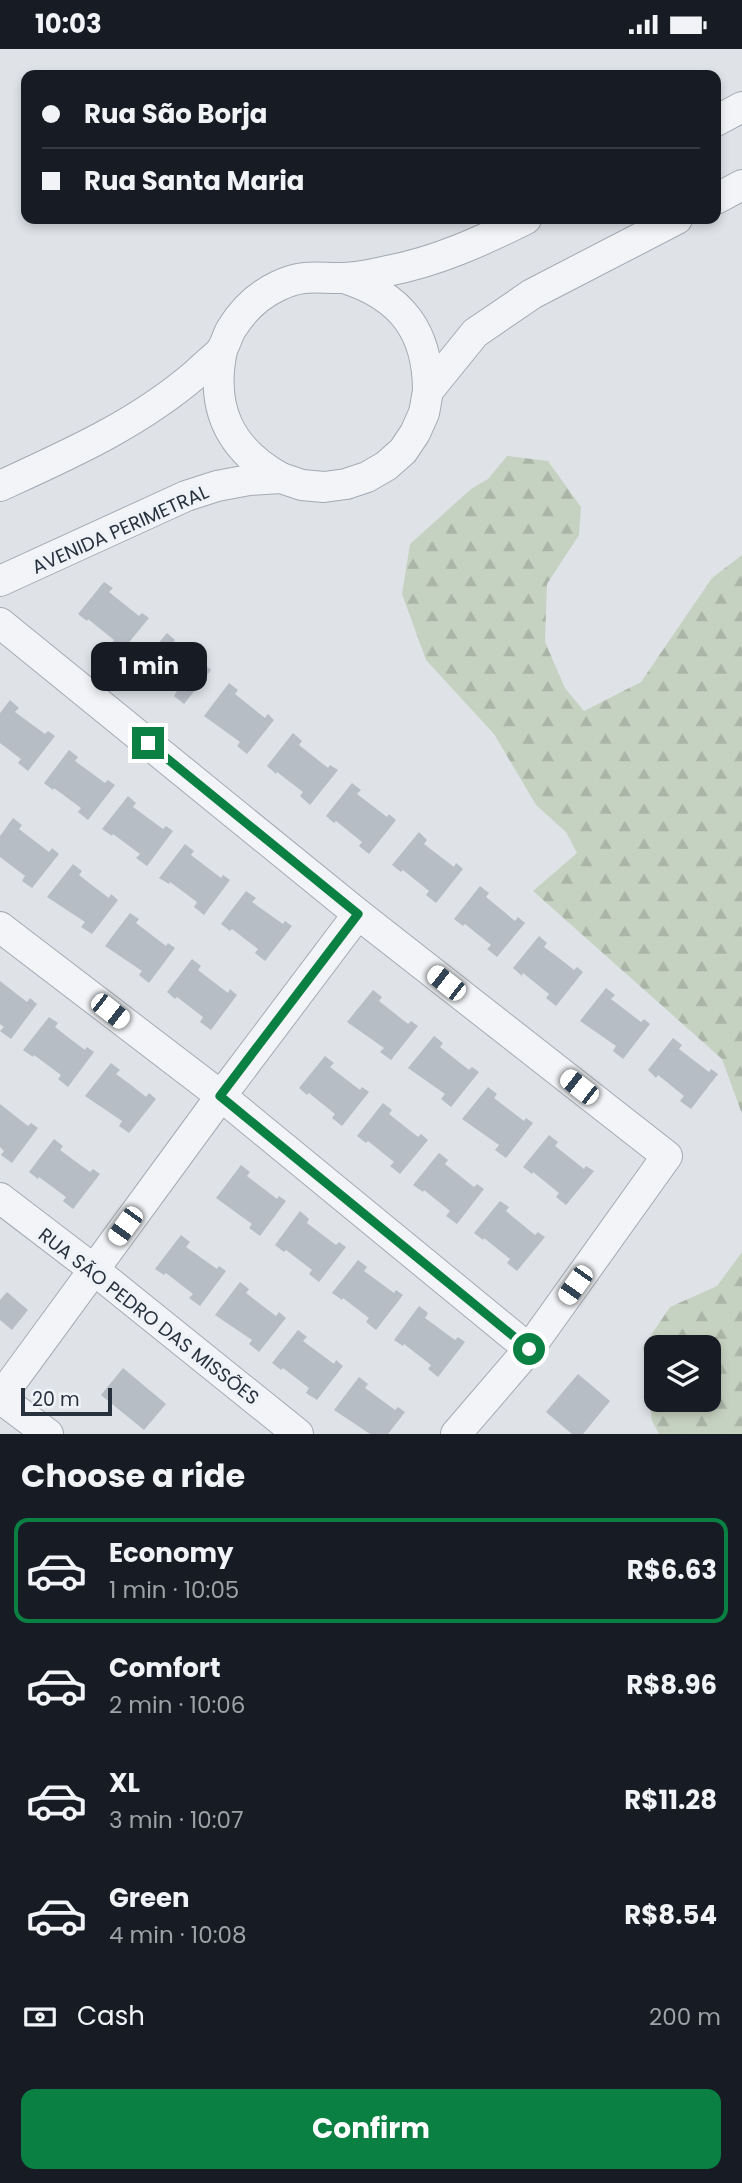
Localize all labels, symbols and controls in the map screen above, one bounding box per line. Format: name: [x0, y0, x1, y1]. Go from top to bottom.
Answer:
text: 10:03: [35, 6, 102, 42]
text: Rua São Borja: [84, 96, 267, 132]
text: Rua Santa Maria: [84, 163, 305, 199]
street label: AVENIDA PERIMETRAL: [28, 478, 213, 581]
callout: 1 min: [90, 641, 206, 691]
text: 1 min: [119, 650, 179, 682]
route end: [132, 727, 164, 759]
car: [423, 962, 470, 1004]
car: [87, 990, 134, 1032]
car: [556, 1066, 603, 1108]
car: [105, 1203, 146, 1249]
street label: RUA SÃO PEDRO DAS MISSÕES: [33, 1222, 265, 1411]
car: [555, 1262, 596, 1308]
route start: [513, 1333, 545, 1365]
map controls: [644, 1335, 721, 1412]
button: layers: [644, 1335, 721, 1412]
scale bar: [21, 1385, 112, 1417]
text: 20 m: [32, 1386, 80, 1413]
text: Choose a ride: [21, 1453, 245, 1498]
text: Economy: [109, 1535, 233, 1571]
icon: car: [25, 1539, 88, 1602]
text: R$6.63: [627, 1552, 717, 1588]
text: 1 min · 10:05: [109, 1574, 239, 1606]
text: Comfort: [109, 1650, 221, 1686]
icon: car: [25, 1654, 88, 1717]
text: R$8.96: [626, 1667, 717, 1703]
text: 2 min · 10:06: [109, 1689, 245, 1721]
text: XL: [109, 1765, 140, 1801]
icon: car: [25, 1769, 88, 1832]
text: R$11.28: [624, 1782, 717, 1818]
text: 3 min · 10:07: [109, 1804, 244, 1836]
text: Green: [109, 1880, 190, 1916]
icon: car: [25, 1884, 88, 1947]
text: R$8.54: [624, 1897, 717, 1933]
text: 4 min · 10:08: [109, 1919, 247, 1951]
icon: cash: [21, 1998, 59, 2036]
text: Cash: [77, 1998, 145, 2034]
text: 200 m: [649, 2001, 721, 2033]
button: Confirm: [21, 2089, 721, 2169]

